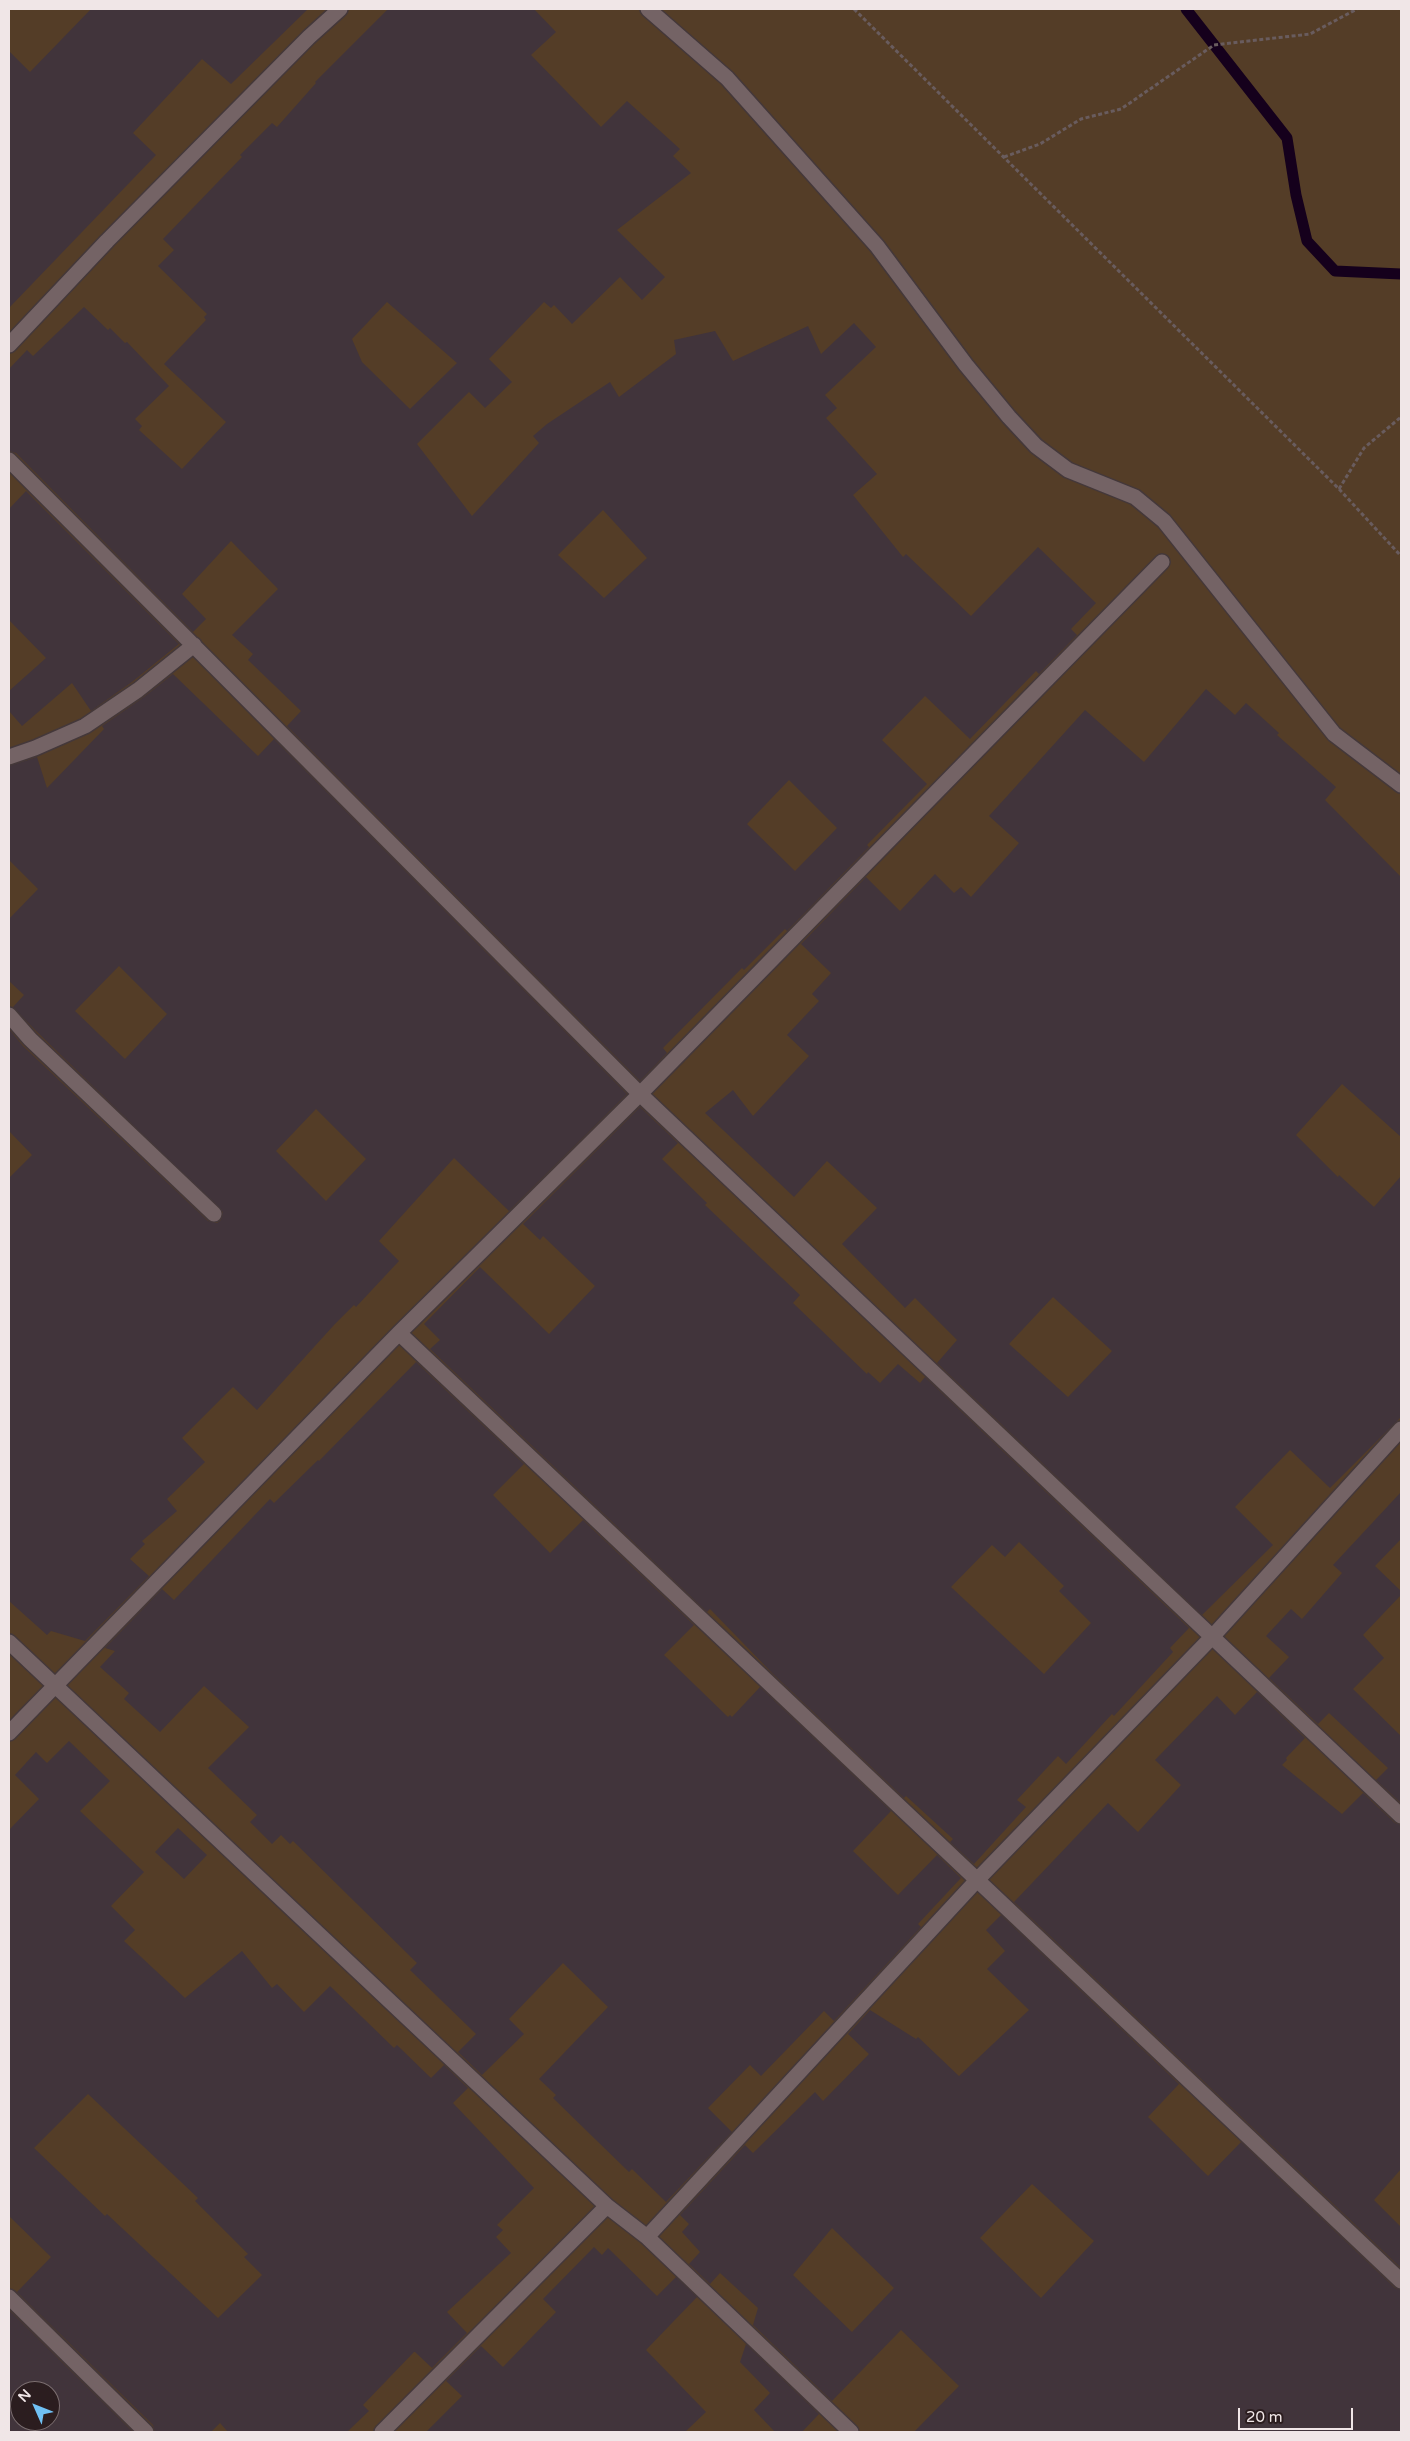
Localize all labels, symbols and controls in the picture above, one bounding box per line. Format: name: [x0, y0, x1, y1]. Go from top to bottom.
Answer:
north arrow: [10, 2381, 60, 2431]
text: N: [15, 2386, 35, 2406]
scale bar: [1240, 2398, 1355, 2430]
text: 20 m: [1246, 2408, 1283, 2426]

